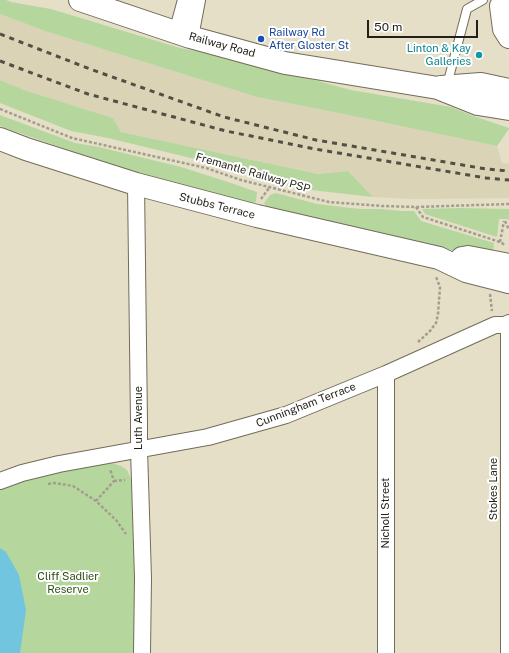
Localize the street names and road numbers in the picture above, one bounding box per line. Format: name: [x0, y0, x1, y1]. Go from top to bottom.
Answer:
street label: Railway Road: [187, 30, 257, 60]
street label: Fremantle Railway PSP: [194, 150, 312, 196]
street label: Stubbs Terrace: [178, 190, 256, 222]
street label: Cunningham Terrace: [254, 380, 358, 430]
street label: Luth Avenue: [132, 386, 146, 450]
street label: Stokes Lane: [487, 458, 501, 520]
street label: Nicholl Street: [379, 478, 393, 548]

